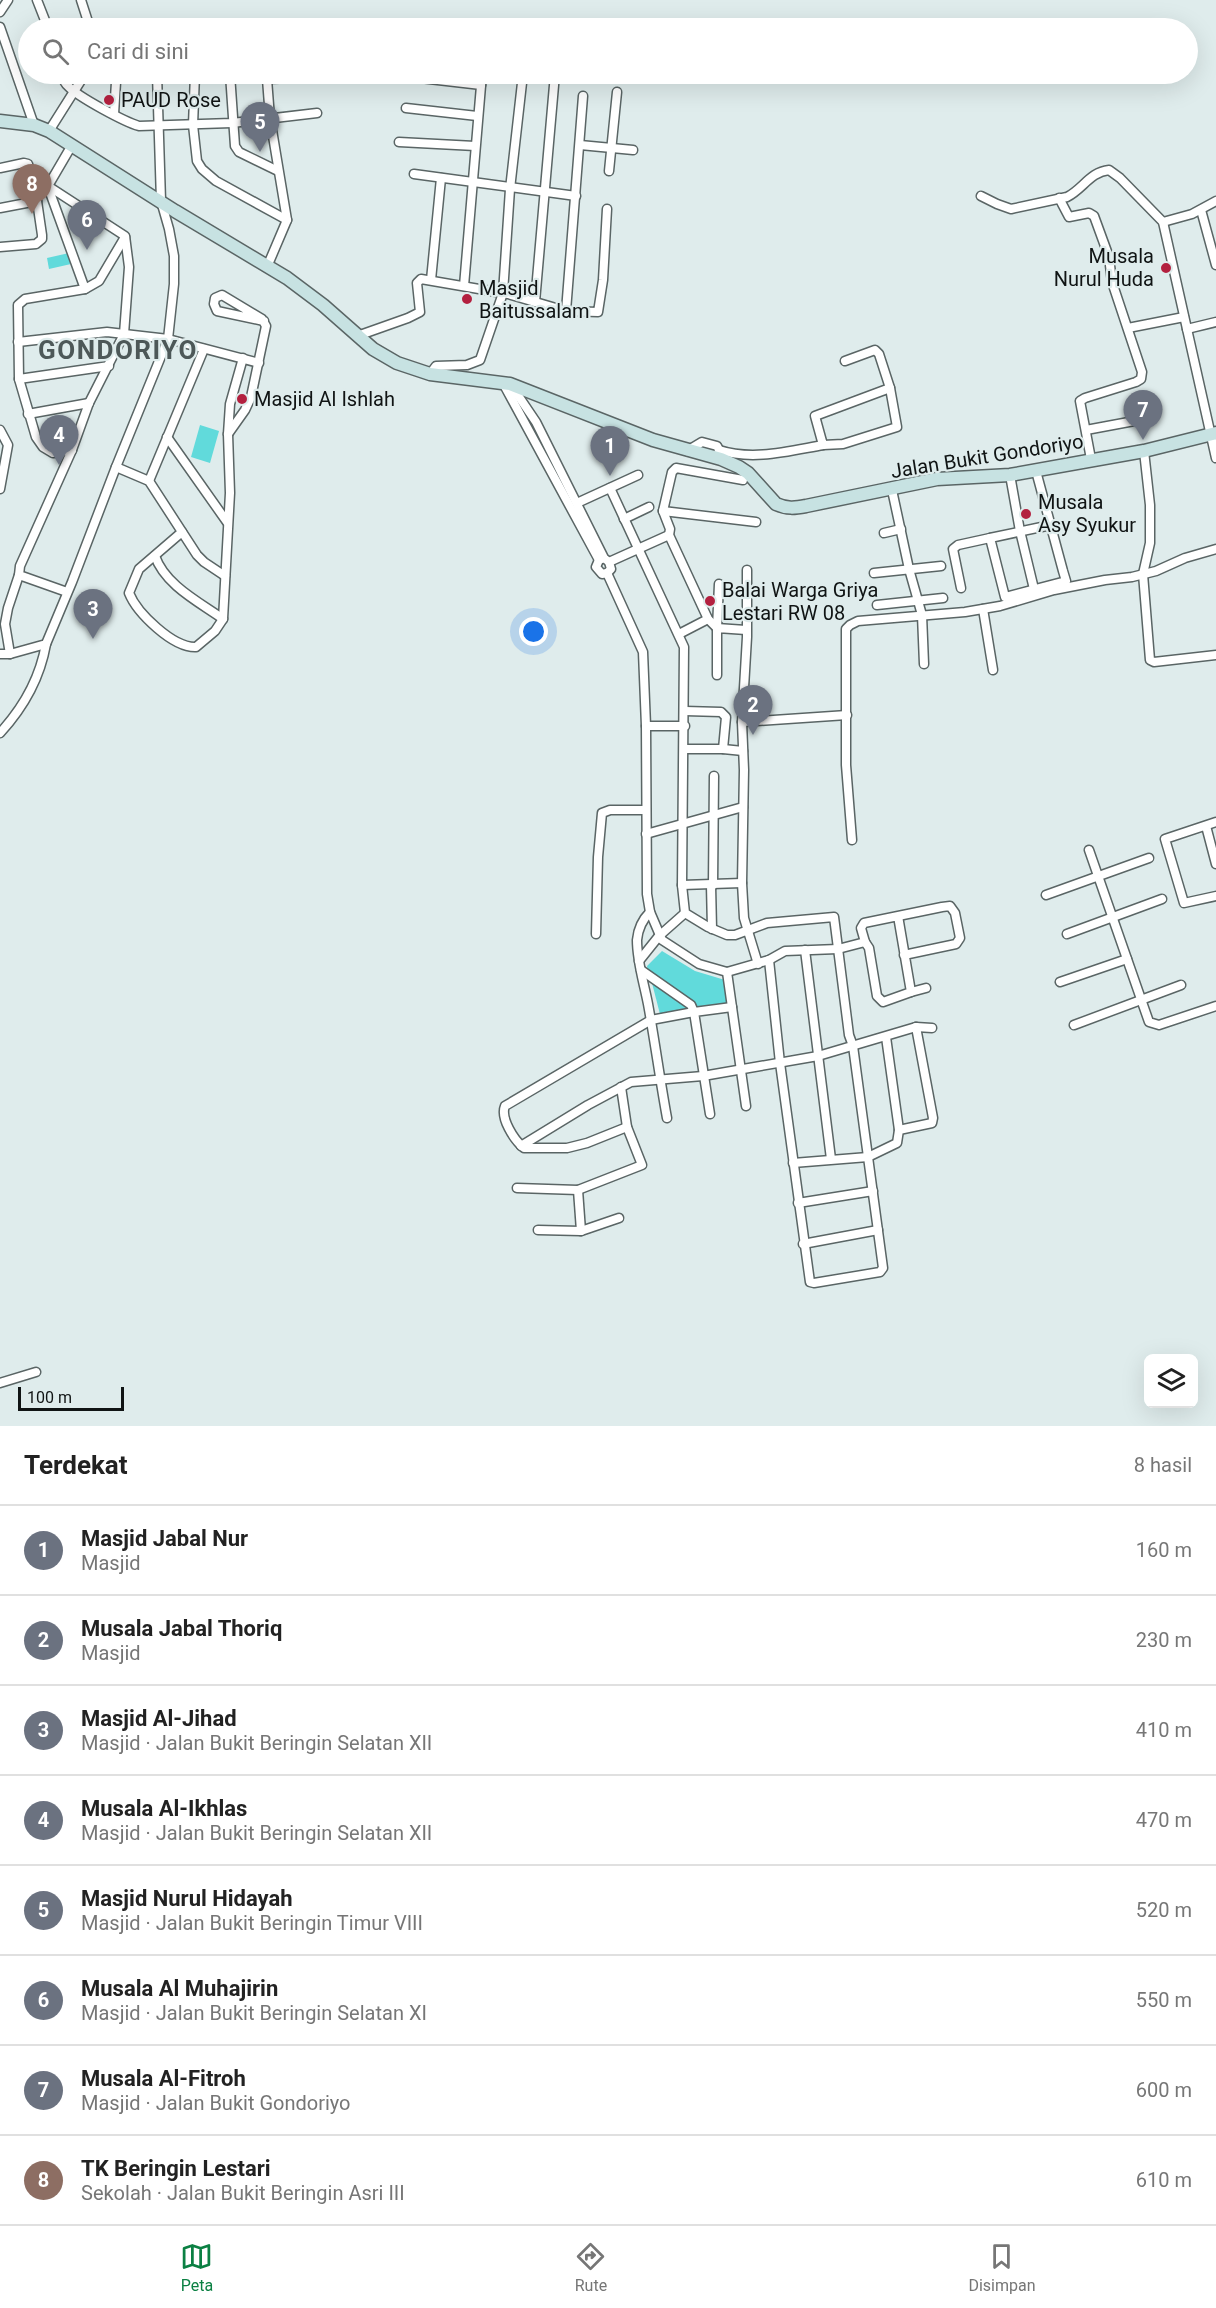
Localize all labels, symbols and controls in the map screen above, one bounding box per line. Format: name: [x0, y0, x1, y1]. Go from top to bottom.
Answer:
search box: [18, 18, 1198, 84]
icon: search: [39, 35, 72, 68]
text: Cari di sini: [87, 39, 189, 64]
place label: PAUD Rose: [121, 88, 221, 112]
marker: PAUD Rose: [102, 93, 116, 107]
pin: 5: [240, 102, 280, 152]
pin: 8: [12, 164, 51, 214]
pin: 6: [68, 200, 106, 250]
place label: Musala Nurul Huda: [1054, 244, 1154, 291]
marker: Musala Nurul Huda: [1159, 261, 1173, 275]
place label: Masjid Baitussalam: [479, 276, 590, 323]
marker: Masjid Baitussalam: [460, 292, 474, 306]
district label: GONDORIYO: [38, 335, 198, 365]
place label: Masjid Al Ishlah: [254, 387, 395, 411]
pin: 7: [1124, 390, 1162, 440]
marker: Masjid Al Ishlah: [235, 392, 249, 406]
pin: 4: [40, 416, 78, 465]
pin: 1: [590, 426, 630, 476]
street label: Jalan Bukit Gondoriyo: [889, 429, 1085, 483]
place label: Musala Asy Syukur: [1038, 490, 1136, 537]
marker: Musala Asy Syukur: [1019, 507, 1033, 521]
place label: Balai Warga Griya Lestari RW 08: [722, 578, 878, 625]
pin: 3: [74, 590, 112, 639]
marker: Balai Warga Griya Lestari RW 08: [703, 594, 717, 608]
your location: [519, 617, 548, 646]
pin: 2: [734, 686, 772, 735]
map controls: [1144, 1354, 1198, 1408]
button: layers: [1144, 1354, 1198, 1408]
scale bar: [18, 1384, 124, 1412]
text: 100 m: [27, 1388, 72, 1407]
text: Terdekat: [24, 1450, 128, 1480]
text: 8 hasil: [1134, 1453, 1192, 1477]
text: Masjid Jabal Nur: [81, 1526, 248, 1551]
text: 1: [38, 1538, 49, 1562]
text: 160 m: [1136, 1538, 1192, 1562]
text: Masjid: [81, 1551, 141, 1575]
text: Musala Jabal Thoriq: [81, 1616, 282, 1641]
text: 2: [38, 1628, 49, 1652]
text: 230 m: [1136, 1628, 1192, 1652]
text: Masjid: [81, 1641, 141, 1665]
text: Masjid Al-Jihad: [81, 1706, 237, 1731]
text: 3: [38, 1718, 49, 1742]
text: 410 m: [1136, 1718, 1192, 1742]
text: Masjid · Jalan Bukit Beringin Selatan XII: [81, 1731, 432, 1755]
text: Musala Al-Ikhlas: [81, 1796, 247, 1821]
text: 4: [38, 1808, 49, 1832]
text: 470 m: [1136, 1808, 1192, 1832]
text: Masjid · Jalan Bukit Beringin Selatan XII: [81, 1821, 432, 1845]
text: Masjid Nurul Hidayah: [81, 1886, 293, 1911]
text: 5: [38, 1898, 49, 1922]
text: 520 m: [1136, 1898, 1192, 1922]
text: Masjid · Jalan Bukit Beringin Timur VIII: [81, 1911, 423, 1935]
text: Musala Al Muhajirin: [81, 1976, 278, 2001]
text: 6: [38, 1988, 49, 2012]
text: 550 m: [1136, 1988, 1192, 2012]
text: Masjid · Jalan Bukit Beringin Selatan XI: [81, 2001, 427, 2025]
text: Musala Al-Fitroh: [81, 2066, 246, 2091]
text: 7: [38, 2078, 49, 2102]
text: 600 m: [1136, 2078, 1192, 2102]
text: Masjid · Jalan Bukit Gondoriyo: [81, 2091, 351, 2115]
text: TK Beringin Lestari: [81, 2156, 271, 2181]
text: 8: [38, 2168, 49, 2192]
text: 610 m: [1136, 2168, 1192, 2192]
text: Sekolah · Jalan Bukit Beringin Asri III: [81, 2181, 405, 2205]
tab: Peta: [180, 2240, 213, 2295]
tab: Rute: [574, 2240, 607, 2295]
tab: Disimpan: [968, 2240, 1036, 2295]

